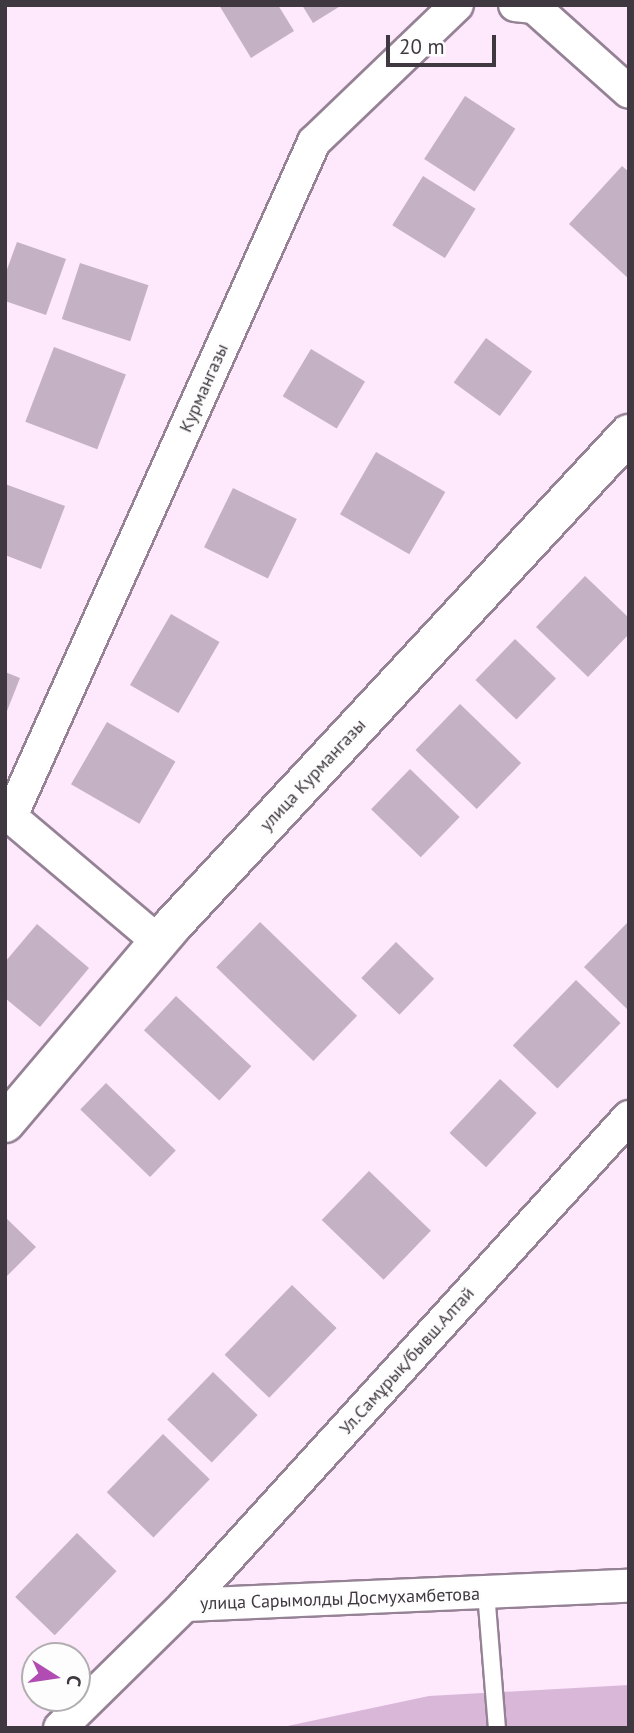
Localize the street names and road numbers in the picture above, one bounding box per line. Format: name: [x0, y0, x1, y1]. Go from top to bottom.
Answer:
street label: Курмангазы: [175, 340, 233, 436]
street label: улица Курмангазы: [256, 714, 370, 836]
street label: Ул.Самұрық/бывш.Алтай: [335, 1283, 479, 1439]
street label: улица Сарымолды Досмухамбетова: [200, 1583, 480, 1615]

